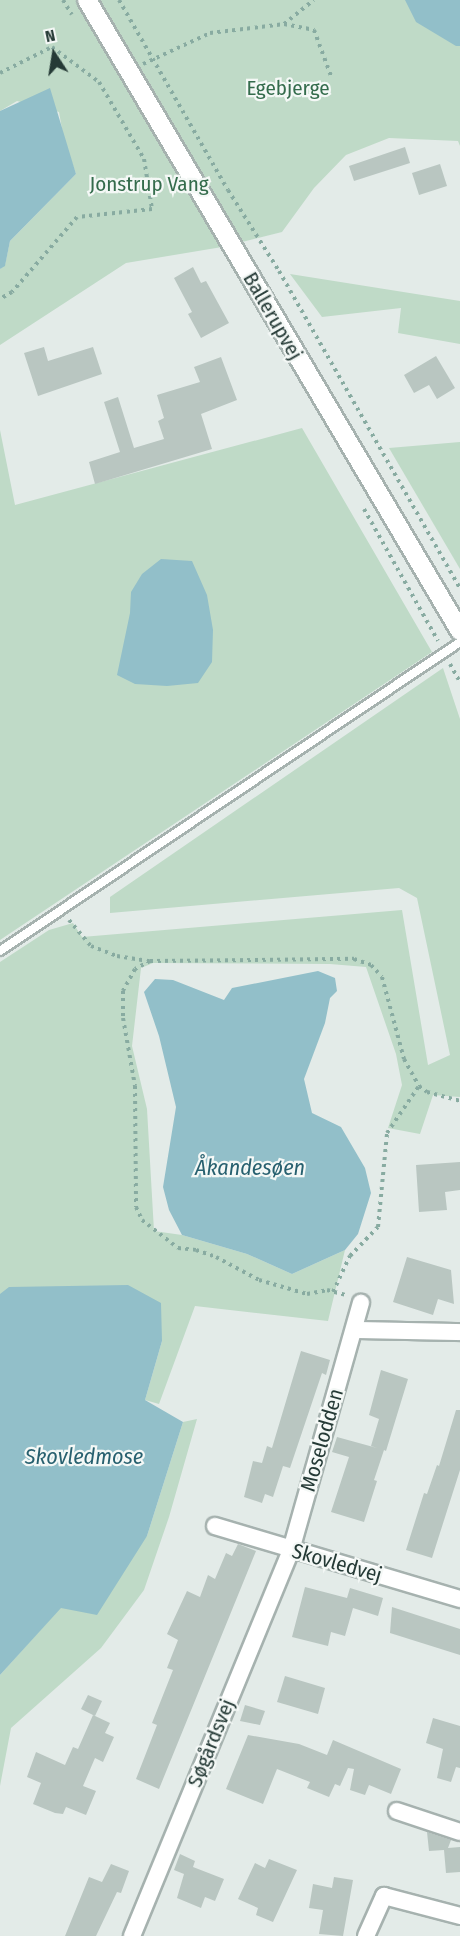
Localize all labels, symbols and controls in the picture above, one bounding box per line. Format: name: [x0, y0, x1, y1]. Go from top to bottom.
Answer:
north arrow: [24, 24, 84, 84]
text: N: [43, 26, 57, 46]
park label: Egebjerge: [246, 75, 330, 101]
park label: Jonstrup Vang: [89, 171, 209, 197]
street label: Ballerupvej: [238, 268, 308, 364]
water label: Åkandesøen: [195, 1155, 305, 1181]
street label: Moselodden: [295, 1386, 349, 1494]
water label: Skovledmose: [25, 1444, 143, 1470]
street label: Skovledvej: [289, 1538, 385, 1588]
street label: Søgårdsvej: [182, 1695, 240, 1791]

